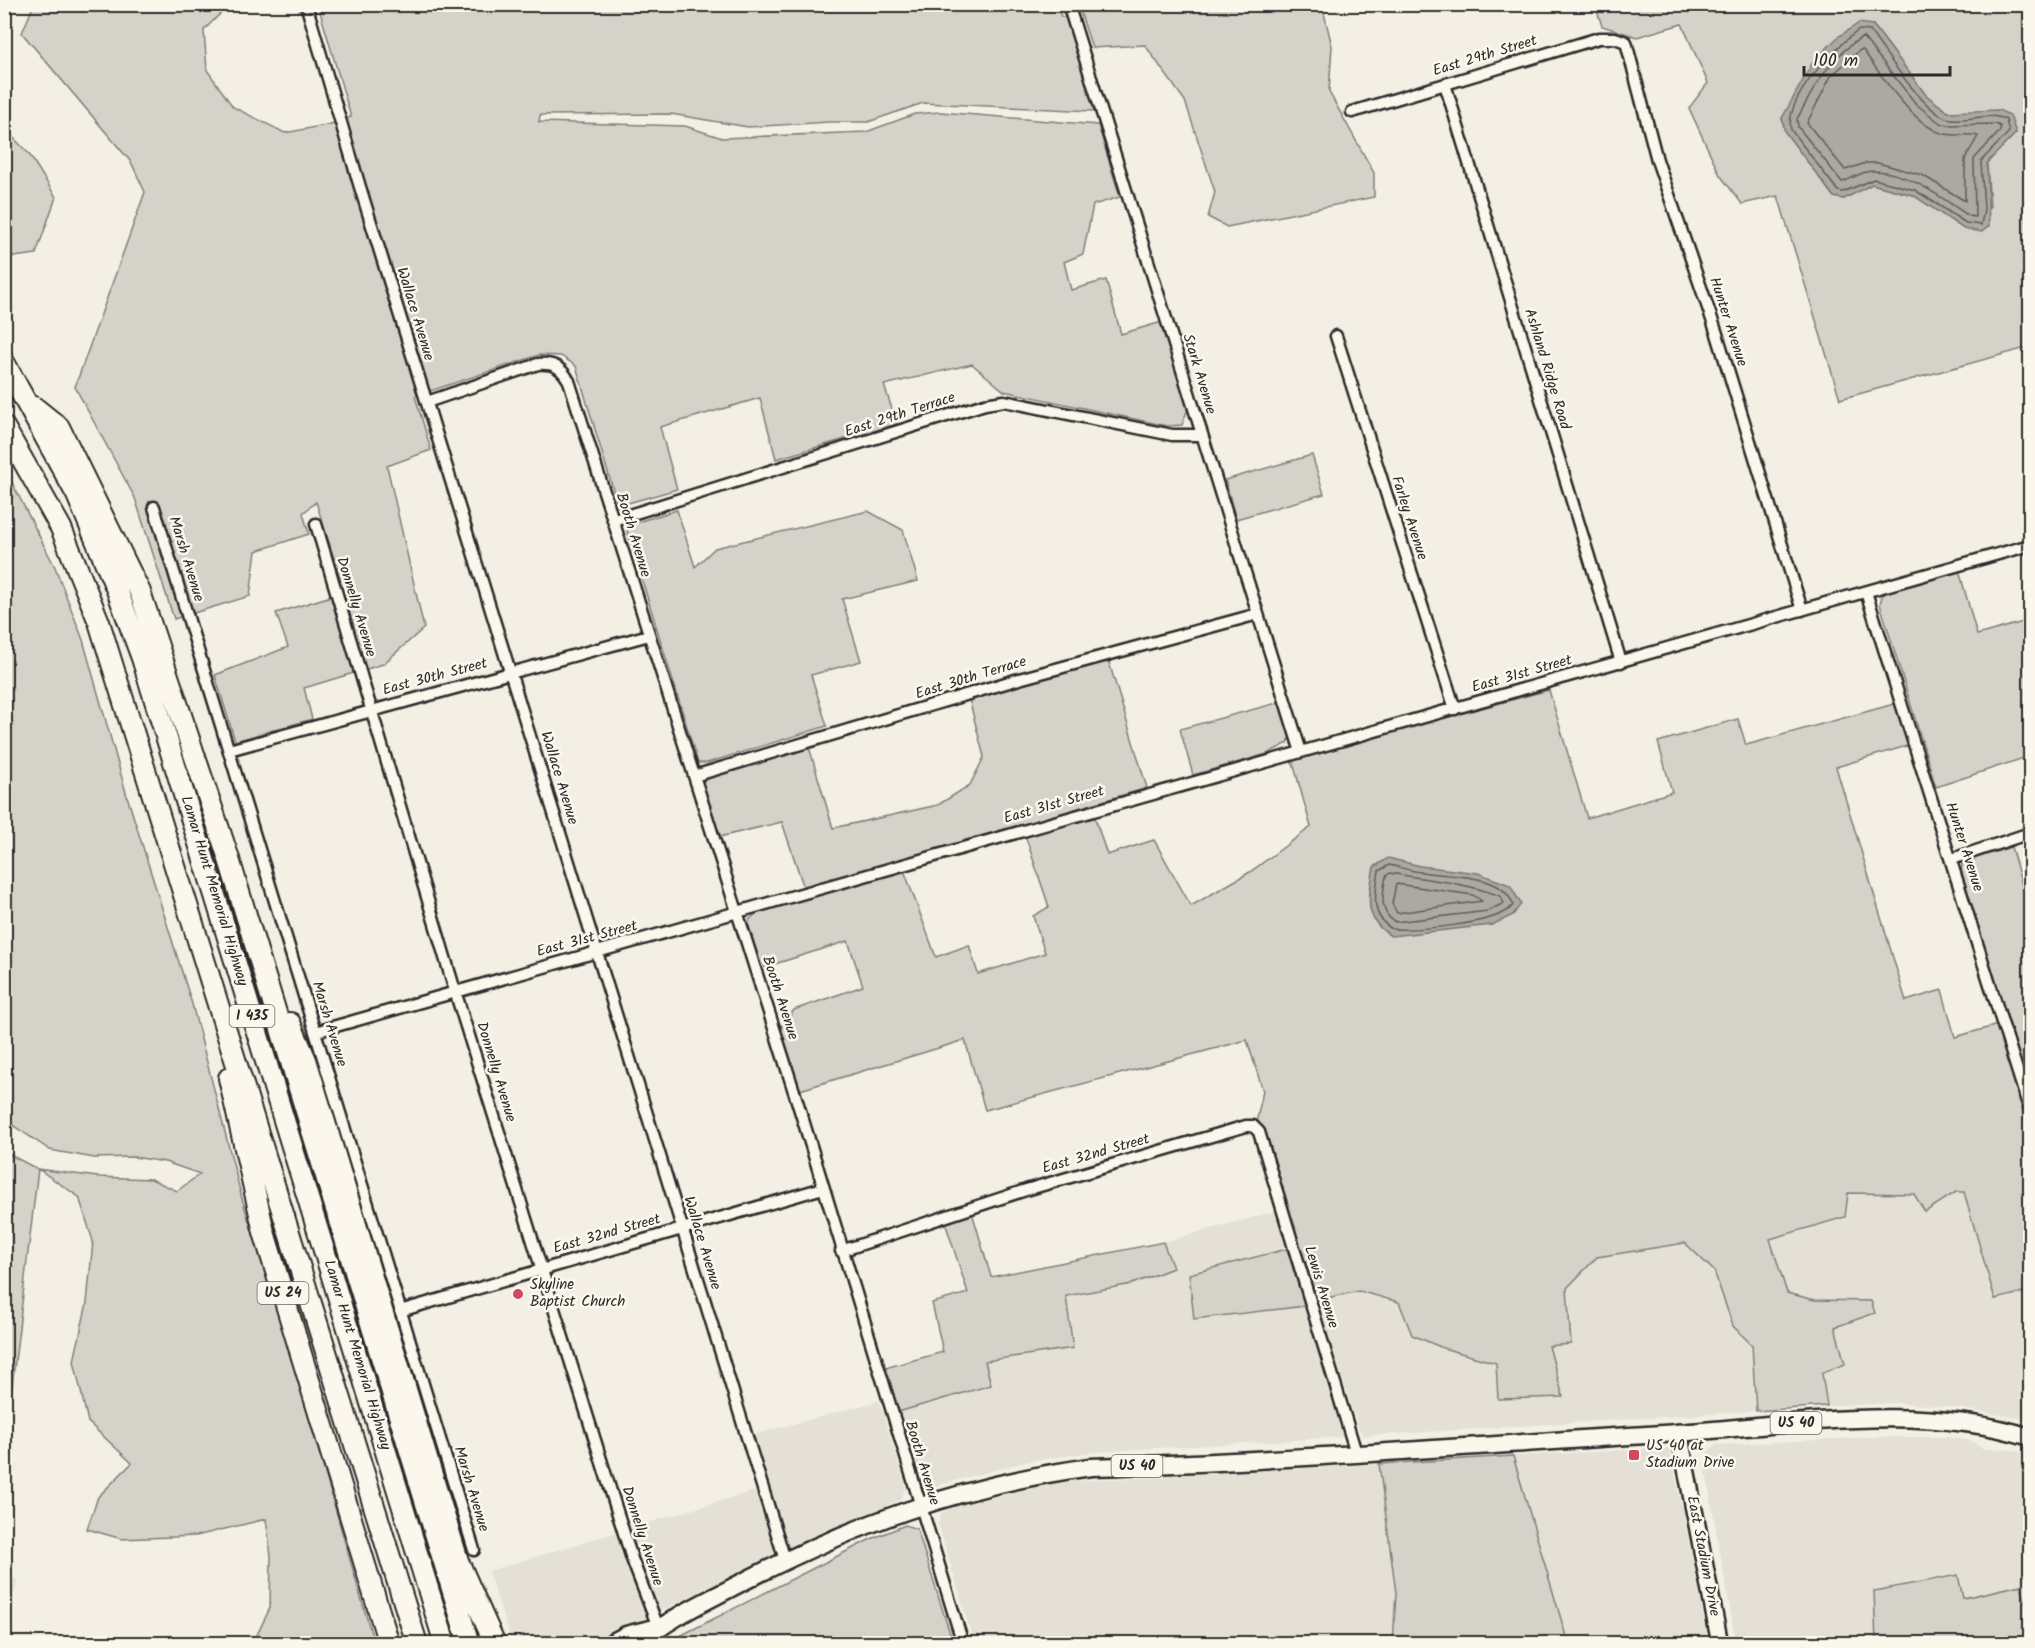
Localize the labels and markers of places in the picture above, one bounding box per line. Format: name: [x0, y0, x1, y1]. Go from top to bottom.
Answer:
place label: Skyline Baptist Church: [530, 1273, 625, 1314]
marker: Skyline Baptist Church: [511, 1287, 525, 1301]
place label: US 40 at Stadium Drive: [1646, 1434, 1735, 1475]
marker: US 40 at Stadium Drive: [1627, 1448, 1641, 1462]

